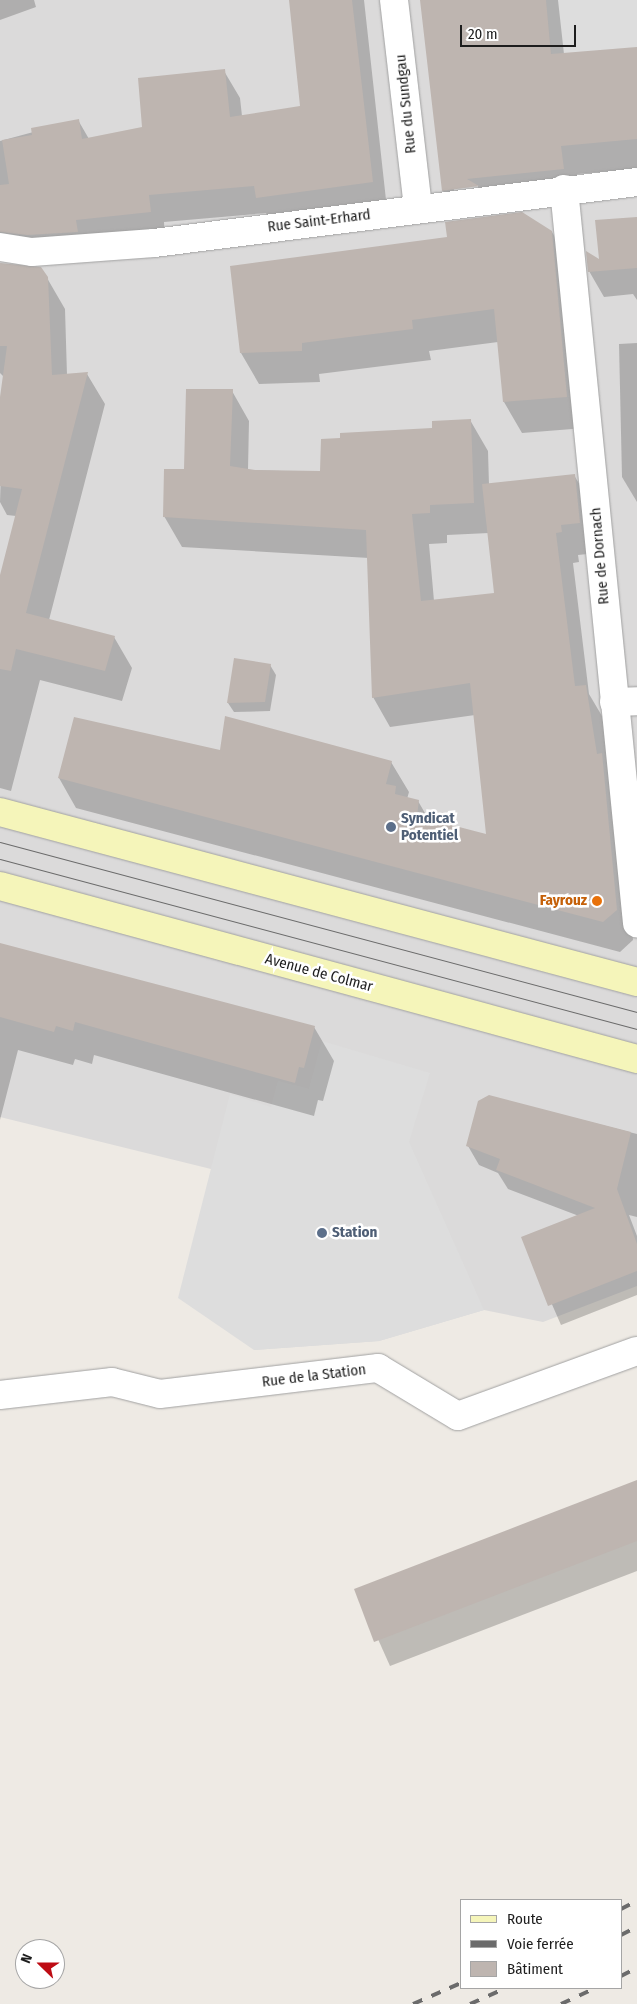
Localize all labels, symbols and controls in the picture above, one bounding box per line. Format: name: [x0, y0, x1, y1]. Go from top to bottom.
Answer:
scale bar: [462, 15, 578, 47]
text: 20 m: [468, 25, 498, 43]
street label: Rue du Sundgau: [392, 54, 420, 154]
street label: Rue Saint-Erhard: [267, 206, 371, 236]
street label: Rue de Dornach: [587, 507, 613, 605]
place label: Syndicat Potentiel: [401, 809, 458, 844]
marker: Syndicat Potentiel: [385, 821, 397, 833]
place label: Fayrouz: [540, 892, 587, 910]
marker: Fayrouz: [591, 895, 603, 907]
street label: Avenue de Colmar: [263, 950, 375, 996]
place label: Station: [332, 1224, 377, 1242]
marker: Station: [316, 1227, 328, 1239]
street label: Rue de la Station: [261, 1361, 367, 1391]
legend: [460, 1899, 622, 1989]
text: Route: [507, 1910, 543, 1928]
text: Voie ferrée: [507, 1935, 574, 1953]
north arrow: [15, 1939, 65, 1989]
text: N: [17, 1952, 36, 1966]
text: Bâtiment: [507, 1960, 563, 1978]

